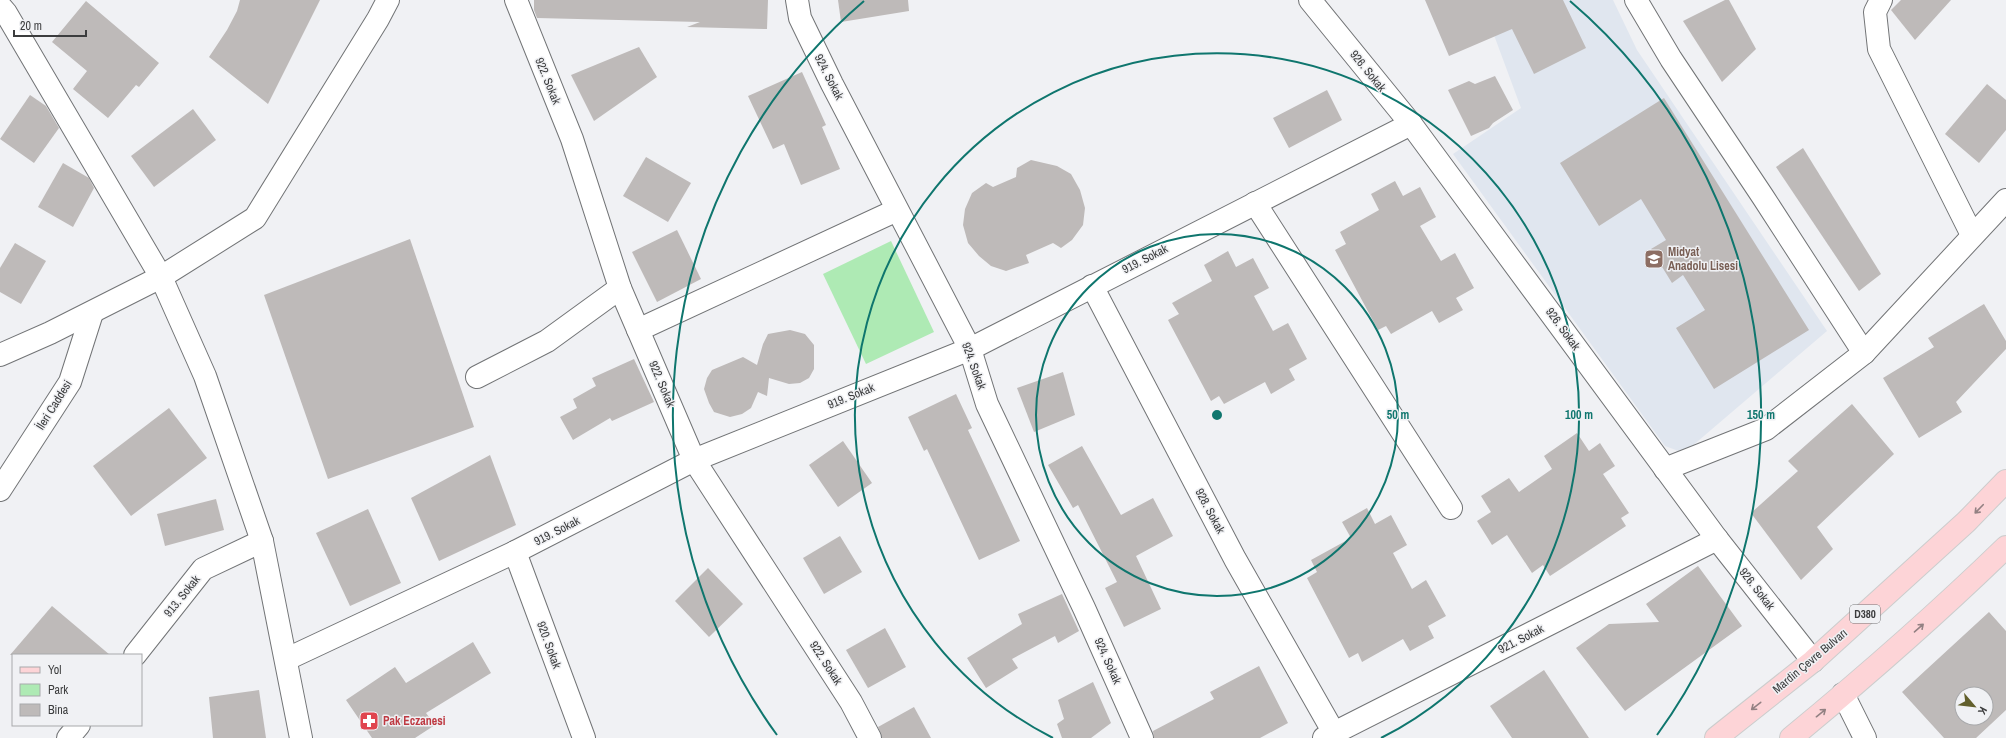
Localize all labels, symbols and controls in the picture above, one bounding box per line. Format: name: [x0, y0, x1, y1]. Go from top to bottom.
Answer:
scale bar: [14, 12, 86, 38]
text: 20 m: [20, 18, 42, 34]
street label: 926. Sokak: [1346, 47, 1390, 95]
street label: 924. Sokak: [811, 51, 847, 103]
street label: 922. Sokak: [531, 55, 565, 107]
street label: 919. Sokak: [1119, 241, 1171, 277]
place label: Midyat Anadolu Lisesi: [1668, 244, 1738, 274]
school or university icon: Midyat Anadolu Lisesi: [1643, 248, 1665, 270]
street label: 926. Sokak: [1542, 304, 1584, 354]
street label: 924. Sokak: [958, 340, 990, 392]
street label: 922. Sokak: [645, 358, 679, 410]
street label: İleri Caddesi: [32, 377, 76, 433]
street label: 919. Sokak: [825, 379, 877, 413]
text: 50 m: [1387, 407, 1409, 423]
text: 100 m: [1565, 407, 1593, 423]
text: 150 m: [1747, 407, 1775, 423]
centre of rings: [1210, 408, 1224, 422]
street label: 928. Sokak: [1191, 486, 1229, 537]
one-way arrow: [1974, 504, 1984, 514]
street label: 919. Sokak: [531, 513, 583, 549]
street label: 926. Sokak: [1736, 565, 1779, 613]
street label: 913. Sokak: [160, 572, 204, 620]
road number: D380: [1850, 605, 1880, 623]
street label: 920. Sokak: [533, 619, 565, 671]
street label: 921. Sokak: [1495, 621, 1547, 657]
one-way arrow: [1914, 624, 1924, 633]
street label: Mardin Çevre Bulvarı: [1769, 625, 1851, 697]
street label: 924. Sokak: [1091, 635, 1125, 687]
street label: 922. Sokak: [806, 638, 846, 688]
legend: [12, 654, 142, 726]
text: Yol: [48, 662, 61, 678]
text: Park: [48, 682, 68, 698]
north arrow: [1954, 686, 1994, 726]
text: Bina: [48, 702, 69, 718]
one-way arrow: [1750, 702, 1761, 711]
text: K: [1975, 705, 1991, 717]
one-way arrow: [1815, 709, 1826, 718]
pharmacy icon: Pak Eczanesi: [358, 710, 380, 732]
place label: Pak Eczanesi: [383, 713, 446, 729]

